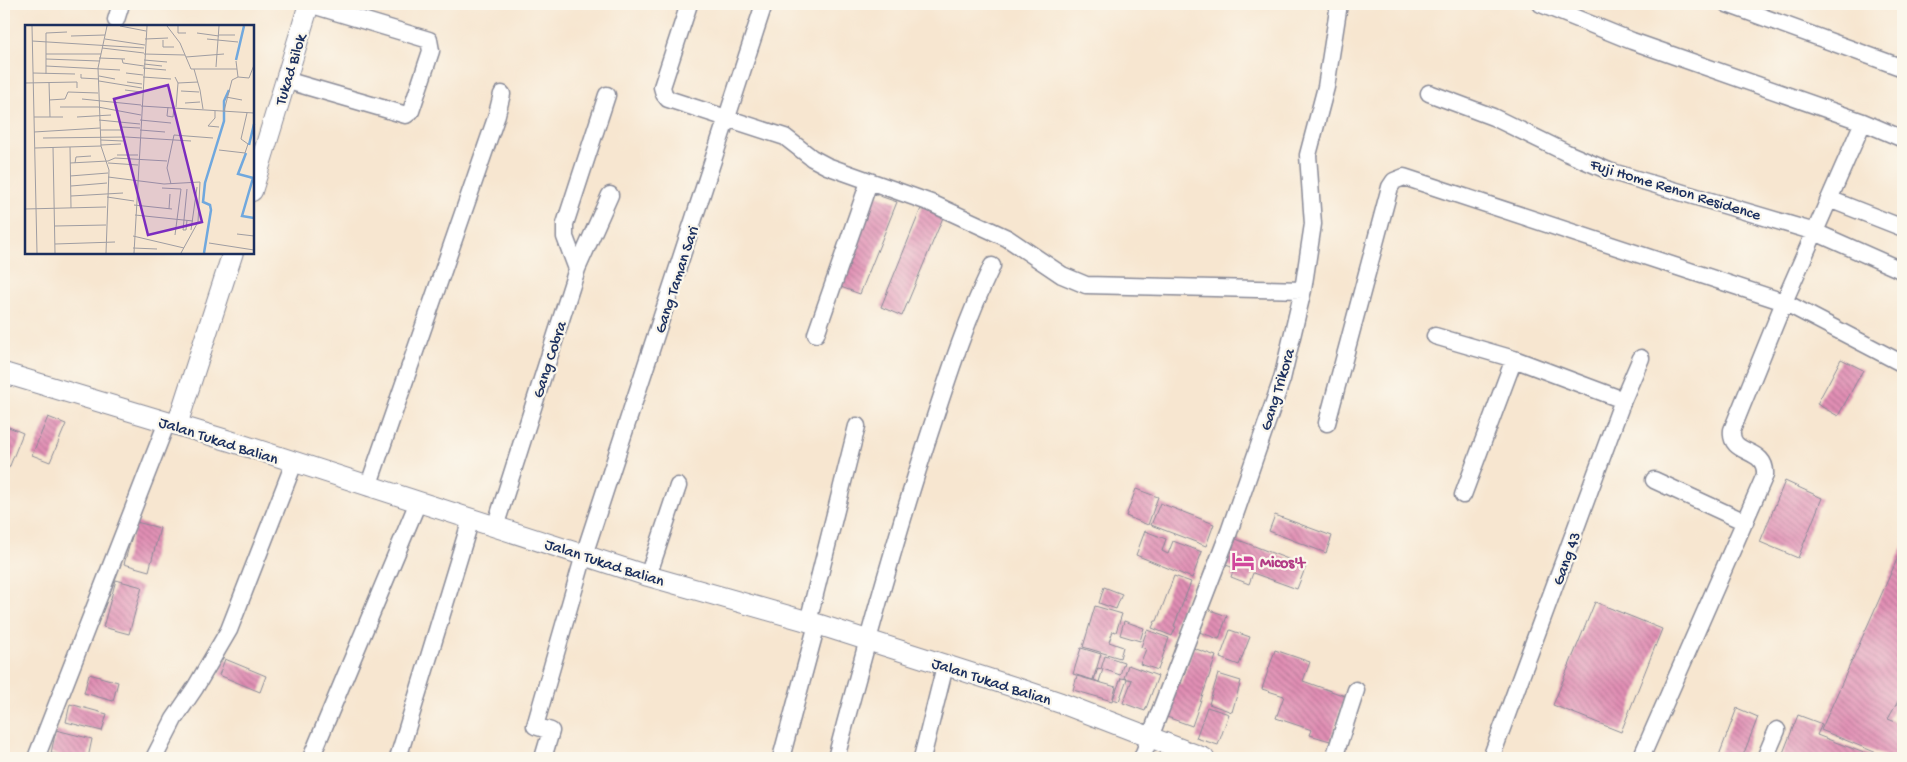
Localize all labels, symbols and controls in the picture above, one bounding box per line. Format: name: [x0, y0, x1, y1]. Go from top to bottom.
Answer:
inset map: [25, 25, 254, 254]
street label: Tukad Bilok: [272, 30, 313, 109]
street label: Fuji Home Renon Residence: [1586, 156, 1763, 227]
street label: Gang Taman Sari: [652, 224, 705, 336]
street label: Gang Cobra: [530, 318, 573, 401]
street label: Gang Trikora: [1258, 346, 1301, 433]
street label: Jalan Tukad Balian: [156, 414, 280, 471]
street label: Gang 43: [1550, 530, 1587, 588]
street label: Jalan Tukad Balian: [542, 536, 666, 593]
hotel icon: Micos't: [1230, 548, 1256, 574]
place label: Micos't: [1260, 555, 1306, 574]
street label: Jalan Tukad Balian: [929, 655, 1053, 712]

